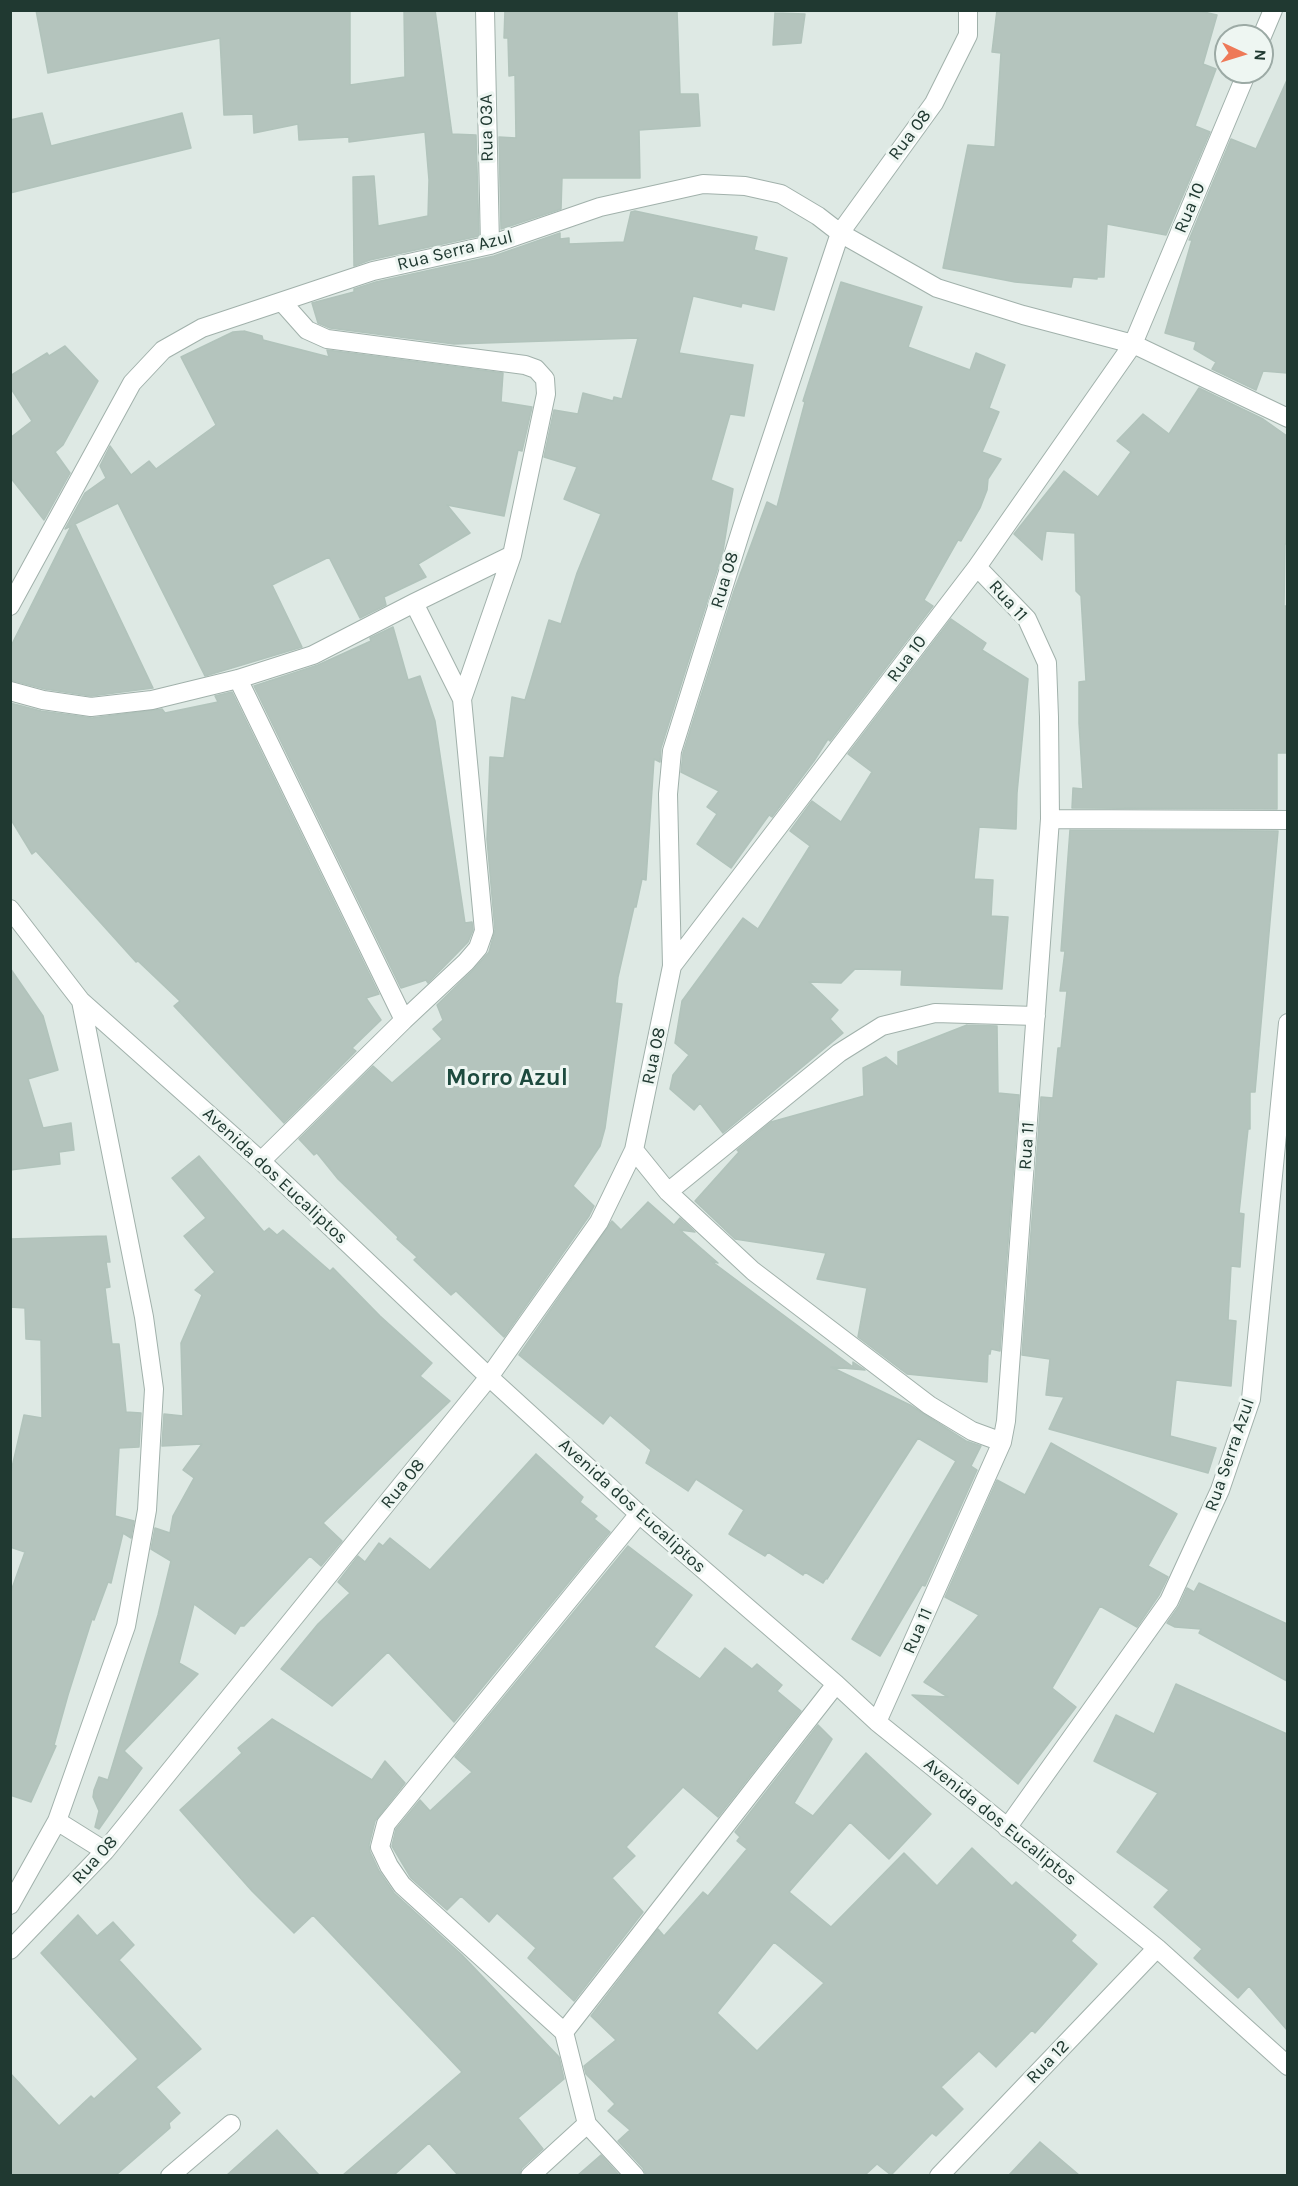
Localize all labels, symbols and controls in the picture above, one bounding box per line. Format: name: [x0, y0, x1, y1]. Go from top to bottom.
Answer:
north arrow: [1214, 24, 1274, 84]
text: N: [1251, 49, 1270, 62]
street label: Rua 03A: [476, 94, 498, 162]
street label: Rua 08: [884, 105, 936, 165]
street label: Rua 10: [1170, 180, 1210, 236]
street label: Rua Serra Azul: [395, 226, 515, 276]
street label: Rua 08: [706, 549, 744, 611]
street label: Rua 11: [984, 576, 1032, 626]
street label: Rua 10: [883, 631, 931, 687]
street label: Rua 08: [637, 1025, 671, 1087]
district label: Morro Azul: [446, 1064, 568, 1092]
street label: Avenida dos Eucaliptos: [198, 1103, 352, 1249]
street label: Rua 11: [1015, 1121, 1039, 1171]
street label: Rua Serra Azul: [1201, 1396, 1259, 1514]
street label: Avenida dos Eucaliptos: [554, 1434, 710, 1578]
street label: Rua 08: [376, 1455, 430, 1513]
street label: Rua 11: [898, 1605, 938, 1657]
street label: Avenida dos Eucaliptos: [919, 1754, 1081, 1890]
street label: Rua 08: [68, 1831, 122, 1889]
street label: Rua 12: [1022, 2036, 1074, 2088]

